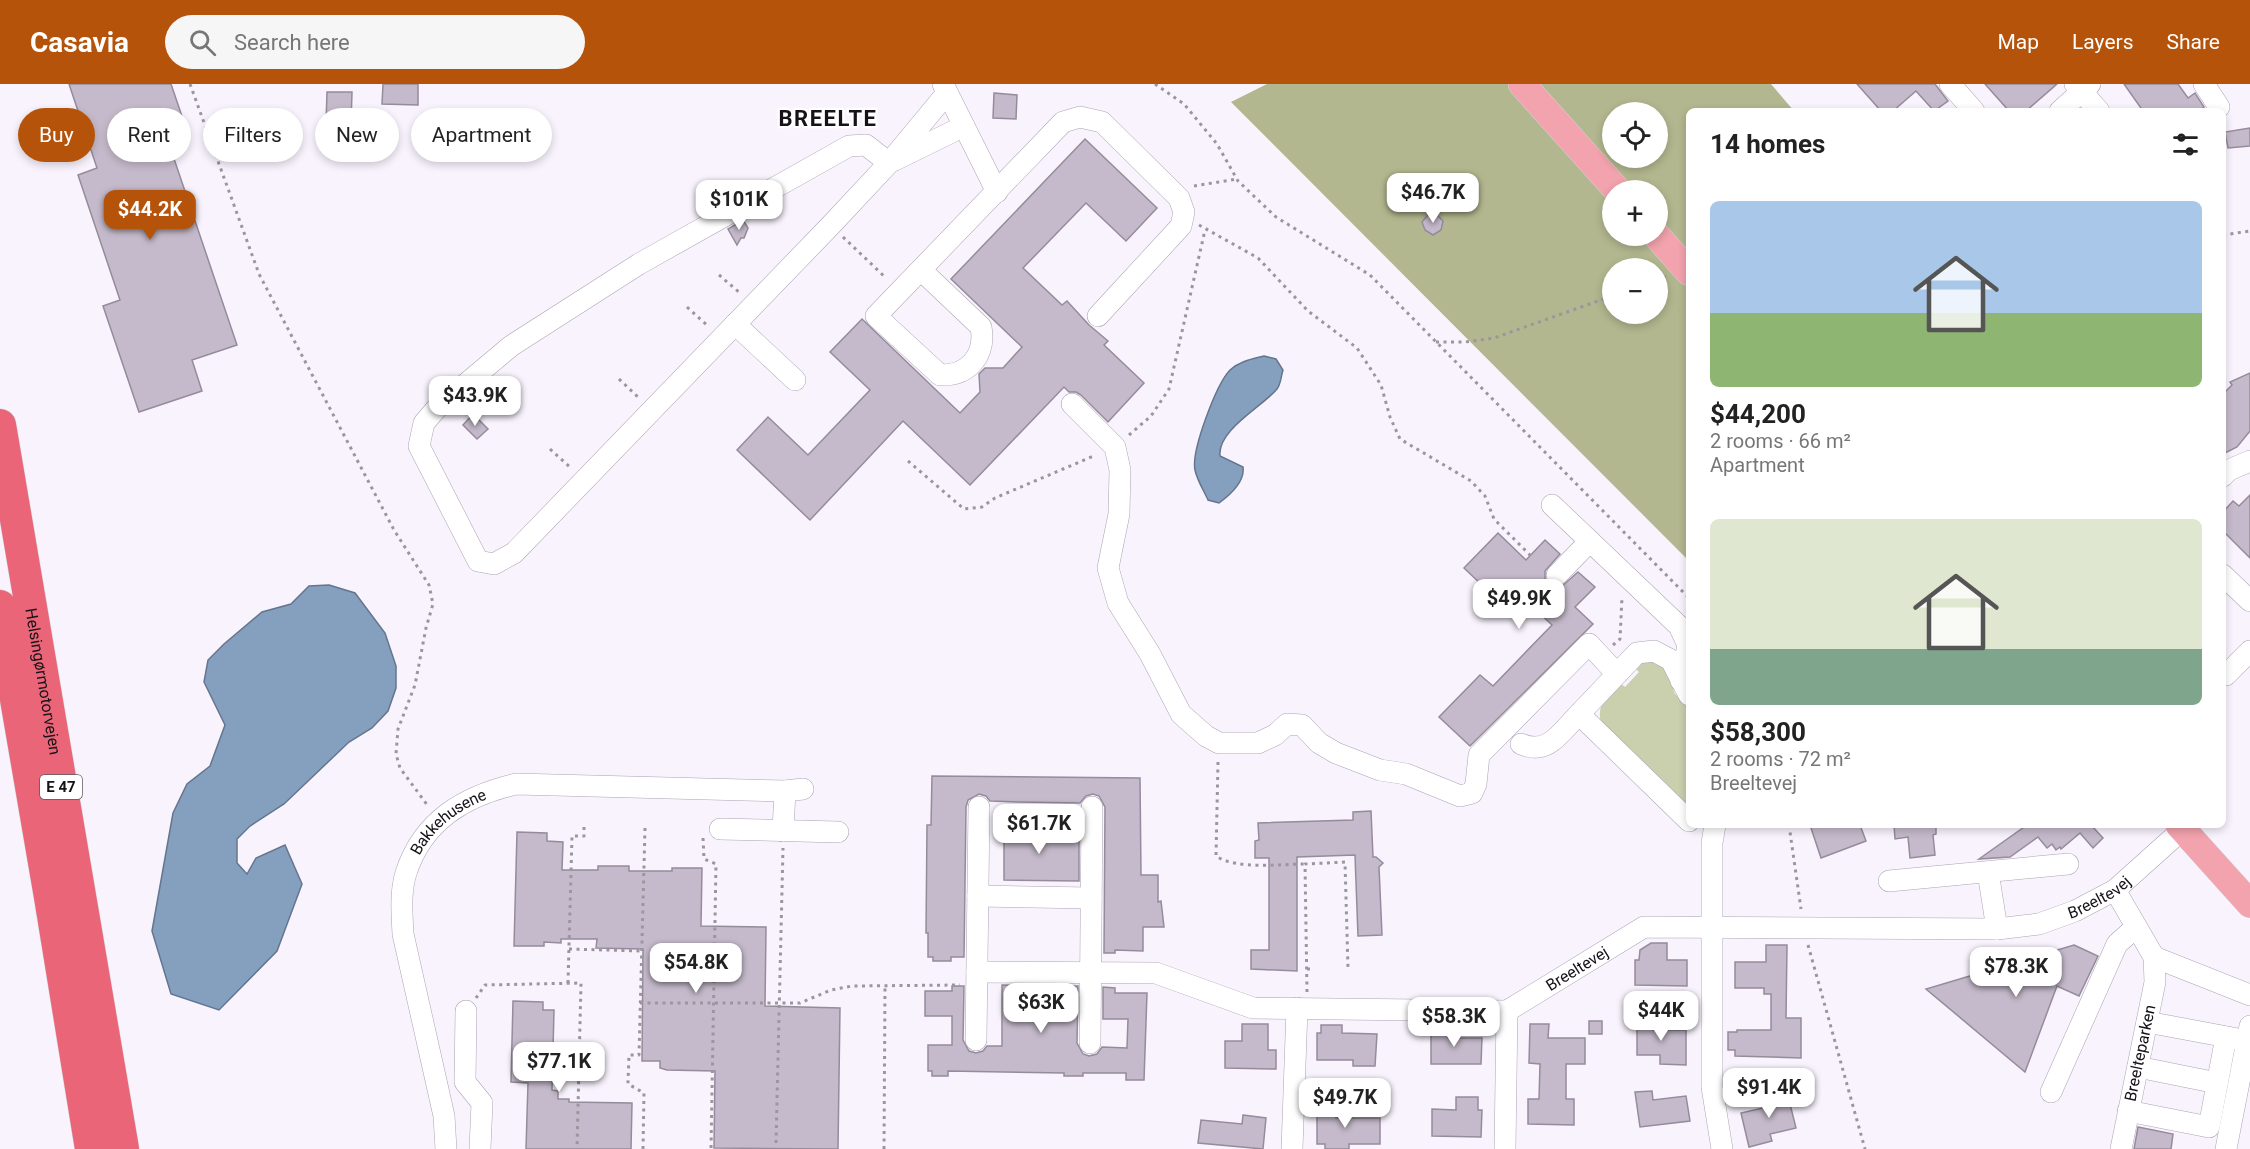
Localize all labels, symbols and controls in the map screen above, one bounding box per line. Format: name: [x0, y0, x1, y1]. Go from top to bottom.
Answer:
search box: [165, 15, 585, 69]
text: Casavia: [30, 26, 129, 59]
icon: search: [186, 26, 219, 59]
text: Search here: [234, 30, 350, 55]
text: Map: [1997, 30, 2039, 54]
text: Layers: [2072, 30, 2133, 54]
text: Share: [2166, 30, 2220, 54]
map controls: [1602, 102, 1668, 324]
button: locate: [1602, 102, 1668, 168]
district label: BREELTE: [779, 106, 877, 131]
chip: Buy: [18, 108, 95, 162]
chip: Rent: [107, 108, 191, 162]
chip: Filters: [203, 108, 303, 162]
chip: New: [315, 108, 399, 162]
chip: Apartment: [411, 108, 552, 162]
icon: filters: [2169, 128, 2202, 161]
text: 14 homes: [1710, 129, 1825, 159]
pin: $46.7K: [1384, 173, 1482, 224]
pin: $101K: [697, 180, 781, 231]
text: $46.7K: [1401, 180, 1465, 204]
button: +: [1602, 180, 1668, 246]
text: $101K: [710, 187, 768, 211]
pin: $44.2K: [101, 190, 199, 241]
text: $44.2K: [118, 197, 182, 221]
icon: home: [1902, 240, 2010, 348]
button: −: [1602, 258, 1668, 324]
pin: $43.9K: [426, 376, 524, 427]
text: $43.9K: [443, 383, 507, 407]
text: $44,200: [1710, 399, 1806, 429]
text: 2 rooms · 66 m²: [1710, 429, 1851, 453]
text: Apartment: [1710, 453, 1805, 477]
icon: home: [1902, 558, 2010, 666]
pin: $49.9K: [1470, 579, 1568, 630]
text: $49.9K: [1487, 586, 1551, 610]
street label: Helsingørmotorvejen: [22, 607, 65, 756]
text: $58,300: [1710, 717, 1806, 747]
text: 2 rooms · 72 m²: [1710, 747, 1851, 771]
text: Breeltevej: [1710, 771, 1797, 795]
road number: E 47: [40, 775, 82, 799]
street label: Bakkehusene: [406, 784, 489, 858]
pin: $61.7K: [990, 804, 1088, 855]
text: $61.7K: [1007, 811, 1071, 835]
street label: Breeltevej: [2065, 871, 2134, 922]
street label: Breeltevej: [1542, 942, 1611, 995]
pin: $54.8K: [647, 943, 745, 994]
pin: $78.3K: [1967, 947, 2065, 998]
text: $54.8K: [664, 950, 728, 974]
text: $78.3K: [1984, 954, 2048, 978]
pin: $63K: [1005, 983, 1077, 1034]
text: $63K: [1017, 990, 1065, 1014]
pin: $44K: [1625, 991, 1697, 1042]
pin: $58.3K: [1405, 997, 1503, 1048]
text: $44K: [1637, 998, 1685, 1022]
street label: Breelteparken: [2120, 1003, 2160, 1103]
text: $58.3K: [1422, 1004, 1486, 1028]
pin: $77.1K: [510, 1042, 608, 1093]
text: $77.1K: [527, 1049, 591, 1073]
pin: $91.4K: [1720, 1068, 1818, 1119]
text: $91.4K: [1737, 1075, 1801, 1099]
pin: $49.7K: [1296, 1078, 1394, 1129]
text: $49.7K: [1313, 1085, 1377, 1109]

